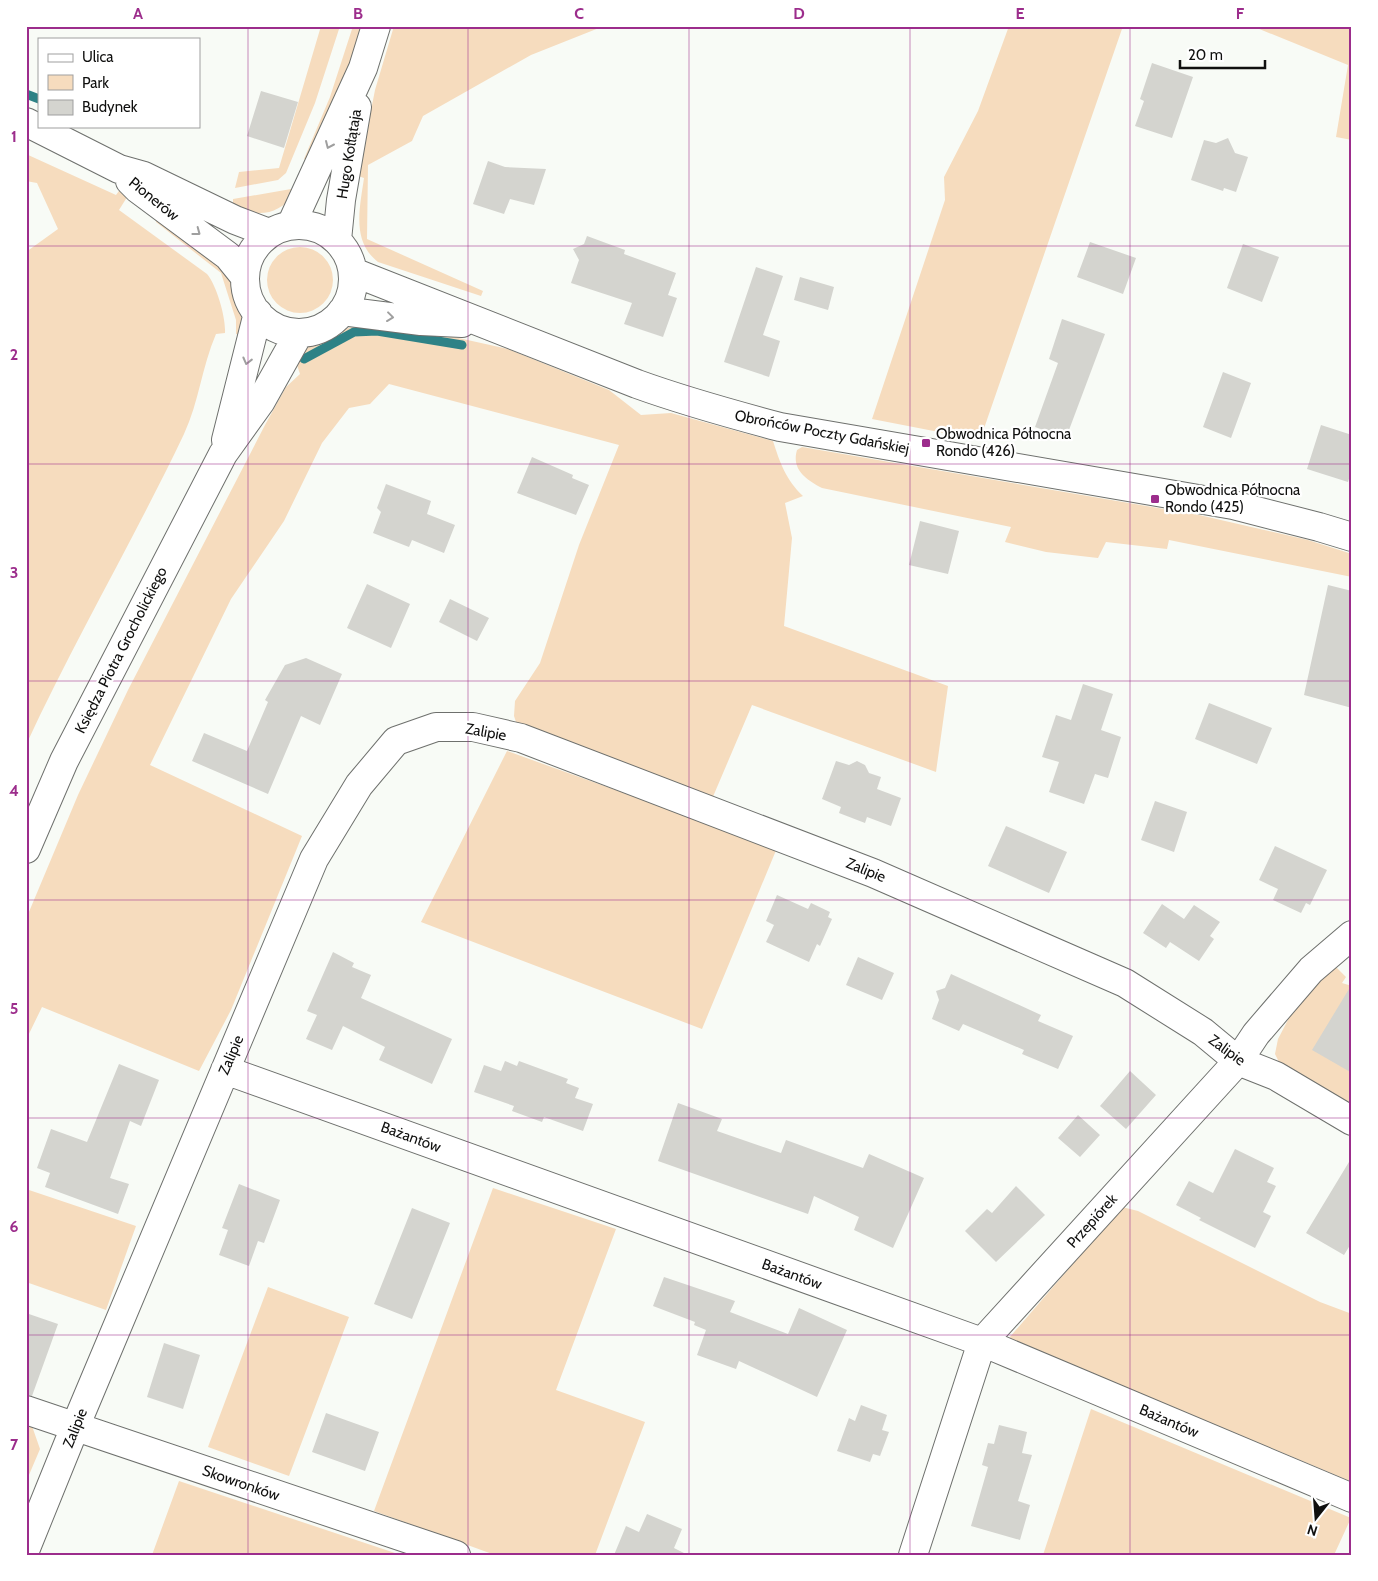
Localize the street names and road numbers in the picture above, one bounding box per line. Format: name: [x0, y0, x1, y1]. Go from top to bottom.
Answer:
street label: Hugo Kołłątaja: [333, 107, 365, 200]
street label: Pionerów: [125, 173, 183, 225]
street label: Obrońców Poczty Gdańskiej: [733, 406, 911, 458]
street label: Księdza Piotra Grocholickiego: [71, 564, 171, 736]
street label: Zalipie: [464, 720, 508, 744]
street label: Zalipie: [844, 854, 889, 886]
street label: Zalipie: [1205, 1031, 1249, 1070]
street label: Zalipie: [215, 1032, 247, 1077]
street label: Bażantów: [378, 1118, 444, 1156]
street label: Przepiórek: [1063, 1190, 1121, 1252]
street label: Bażantów: [759, 1255, 825, 1293]
street label: Bażantów: [1137, 1400, 1202, 1442]
street label: Zalipie: [59, 1405, 91, 1450]
street label: Skowronków: [200, 1461, 282, 1505]

